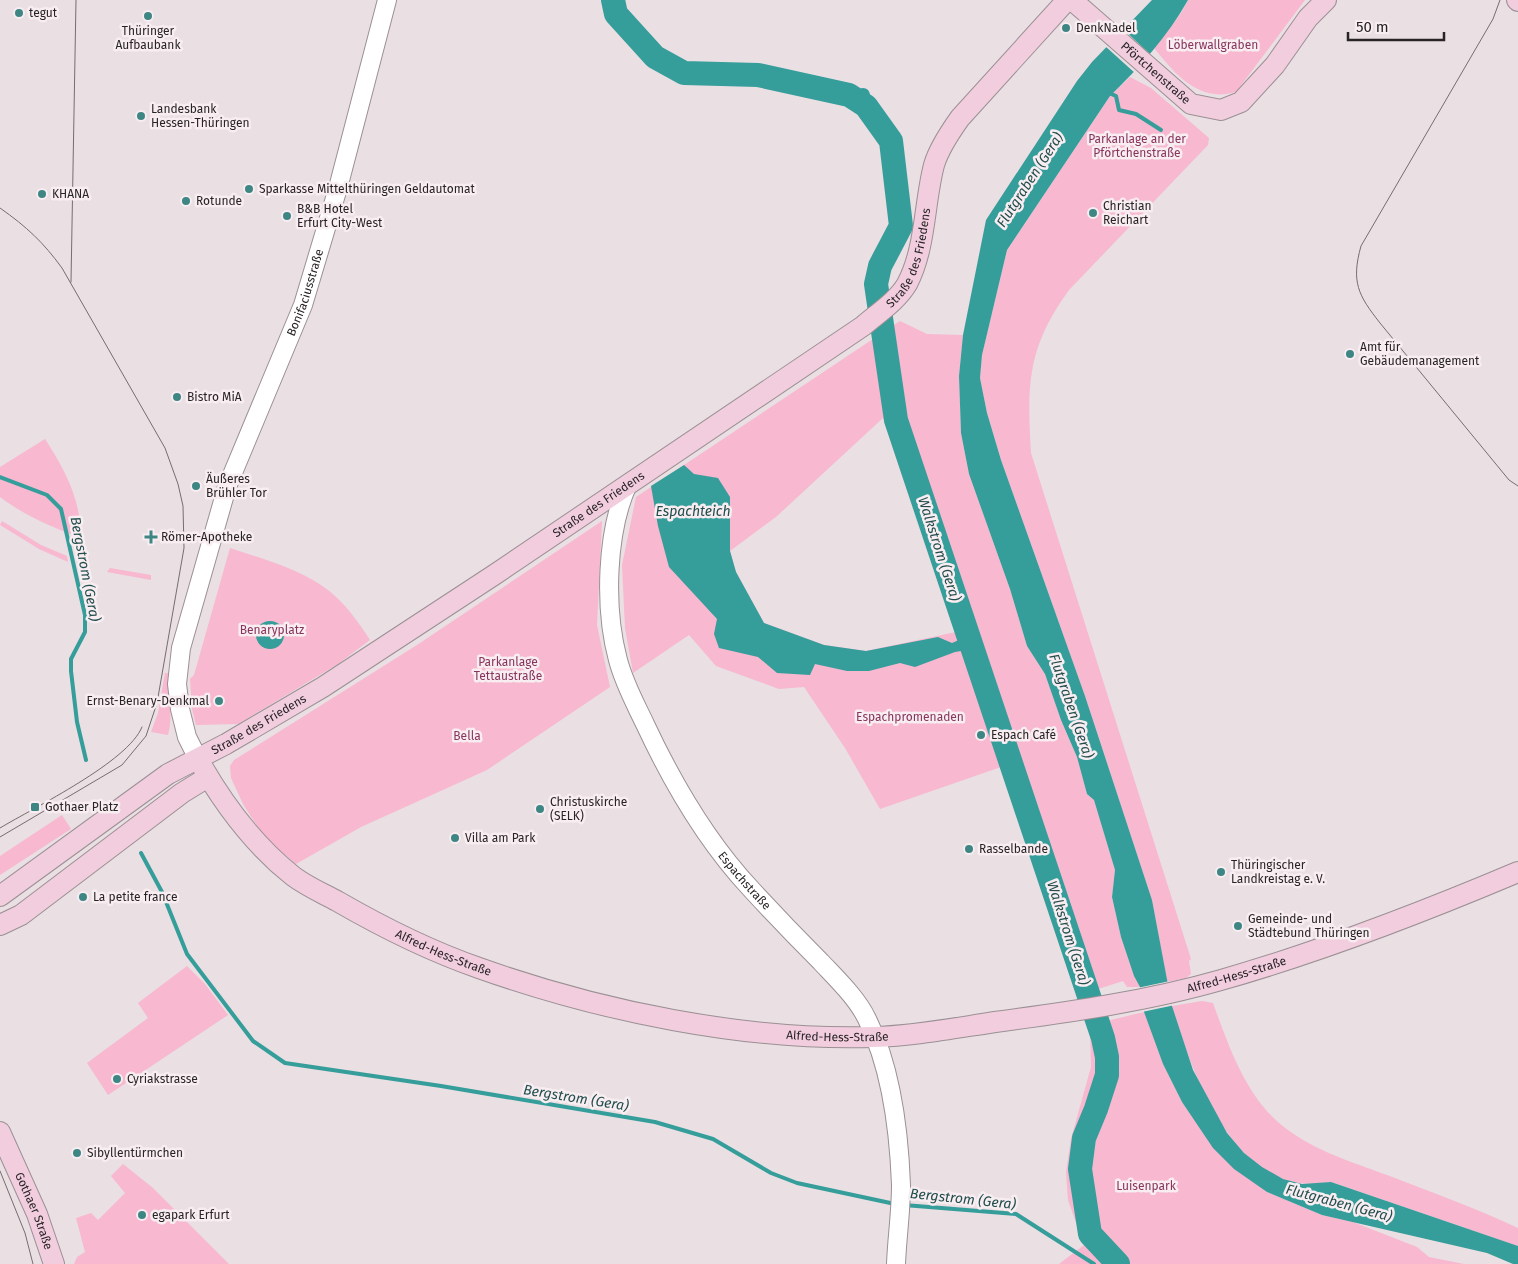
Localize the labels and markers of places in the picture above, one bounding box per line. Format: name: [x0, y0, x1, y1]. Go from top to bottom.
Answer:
place label: tegut: [29, 6, 58, 20]
marker: tegut: [13, 7, 25, 19]
marker: Thüringer Aufbaubank: [142, 10, 154, 22]
place label: DenkNadel: [1076, 21, 1136, 35]
marker: DenkNadel: [1060, 22, 1072, 34]
place label: Thüringer Aufbaubank: [115, 24, 181, 52]
place label: Landesbank Hessen-Thüringen: [151, 102, 250, 130]
marker: Landesbank Hessen-Thüringen: [135, 110, 147, 122]
place label: Sparkasse Mittelthüringen Geldautomat: [259, 182, 476, 196]
marker: Sparkasse Mittelthüringen Geldautomat: [243, 183, 255, 195]
place label: KHANA: [52, 187, 89, 201]
marker: KHANA: [36, 188, 48, 200]
place label: Rotunde: [196, 194, 242, 208]
marker: Rotunde: [180, 195, 192, 207]
place label: Christian Reichart: [1103, 199, 1152, 227]
place label: B&B Hotel Erfurt City-West: [297, 202, 383, 230]
marker: Christian Reichart: [1087, 207, 1099, 219]
marker: B&B Hotel Erfurt City-West: [281, 210, 293, 222]
place label: Amt für Gebäudemanagement: [1360, 340, 1480, 368]
marker: Amt für Gebäudemanagement: [1344, 348, 1356, 360]
place label: Bistro MiA: [187, 390, 242, 404]
marker: Bistro MiA: [171, 391, 183, 403]
place label: Äußeres Brühler Tor: [206, 471, 267, 500]
marker: Äußeres Brühler Tor: [190, 480, 202, 492]
place label: Römer-Apotheke: [161, 530, 252, 544]
marker: Römer-Apotheke: [145, 531, 157, 543]
place label: Ernst-Benary-Denkmal: [86, 694, 209, 708]
marker: Ernst-Benary-Denkmal: [213, 695, 225, 707]
place label: Espach Café: [991, 728, 1056, 742]
marker: Espach Café: [975, 729, 987, 741]
place label: Christuskirche (SELK): [550, 795, 627, 823]
place label: Gothaer Platz: [45, 800, 118, 814]
marker: Gothaer Platz: [29, 801, 41, 813]
marker: Christuskirche (SELK): [534, 803, 546, 815]
place label: Villa am Park: [465, 831, 536, 845]
marker: Villa am Park: [449, 832, 461, 844]
place label: Rasselbande: [979, 842, 1048, 856]
marker: Rasselbande: [963, 843, 975, 855]
place label: Thüringischer Landkreistag e. V.: [1231, 858, 1325, 886]
marker: Thüringischer Landkreistag e. V.: [1215, 866, 1227, 878]
place label: La petite france: [93, 890, 178, 904]
marker: La petite france: [77, 891, 89, 903]
place label: Gemeinde- und Städtebund Thüringen: [1248, 912, 1370, 940]
marker: Gemeinde- und Städtebund Thüringen: [1232, 920, 1244, 932]
place label: Cyriakstrasse: [127, 1072, 198, 1086]
marker: Cyriakstrasse: [111, 1073, 123, 1085]
place label: Sibyllentürmchen: [87, 1146, 183, 1160]
marker: Sibyllentürmchen: [71, 1147, 83, 1159]
place label: egapark Erfurt: [152, 1208, 230, 1222]
marker: egapark Erfurt: [136, 1209, 148, 1221]

